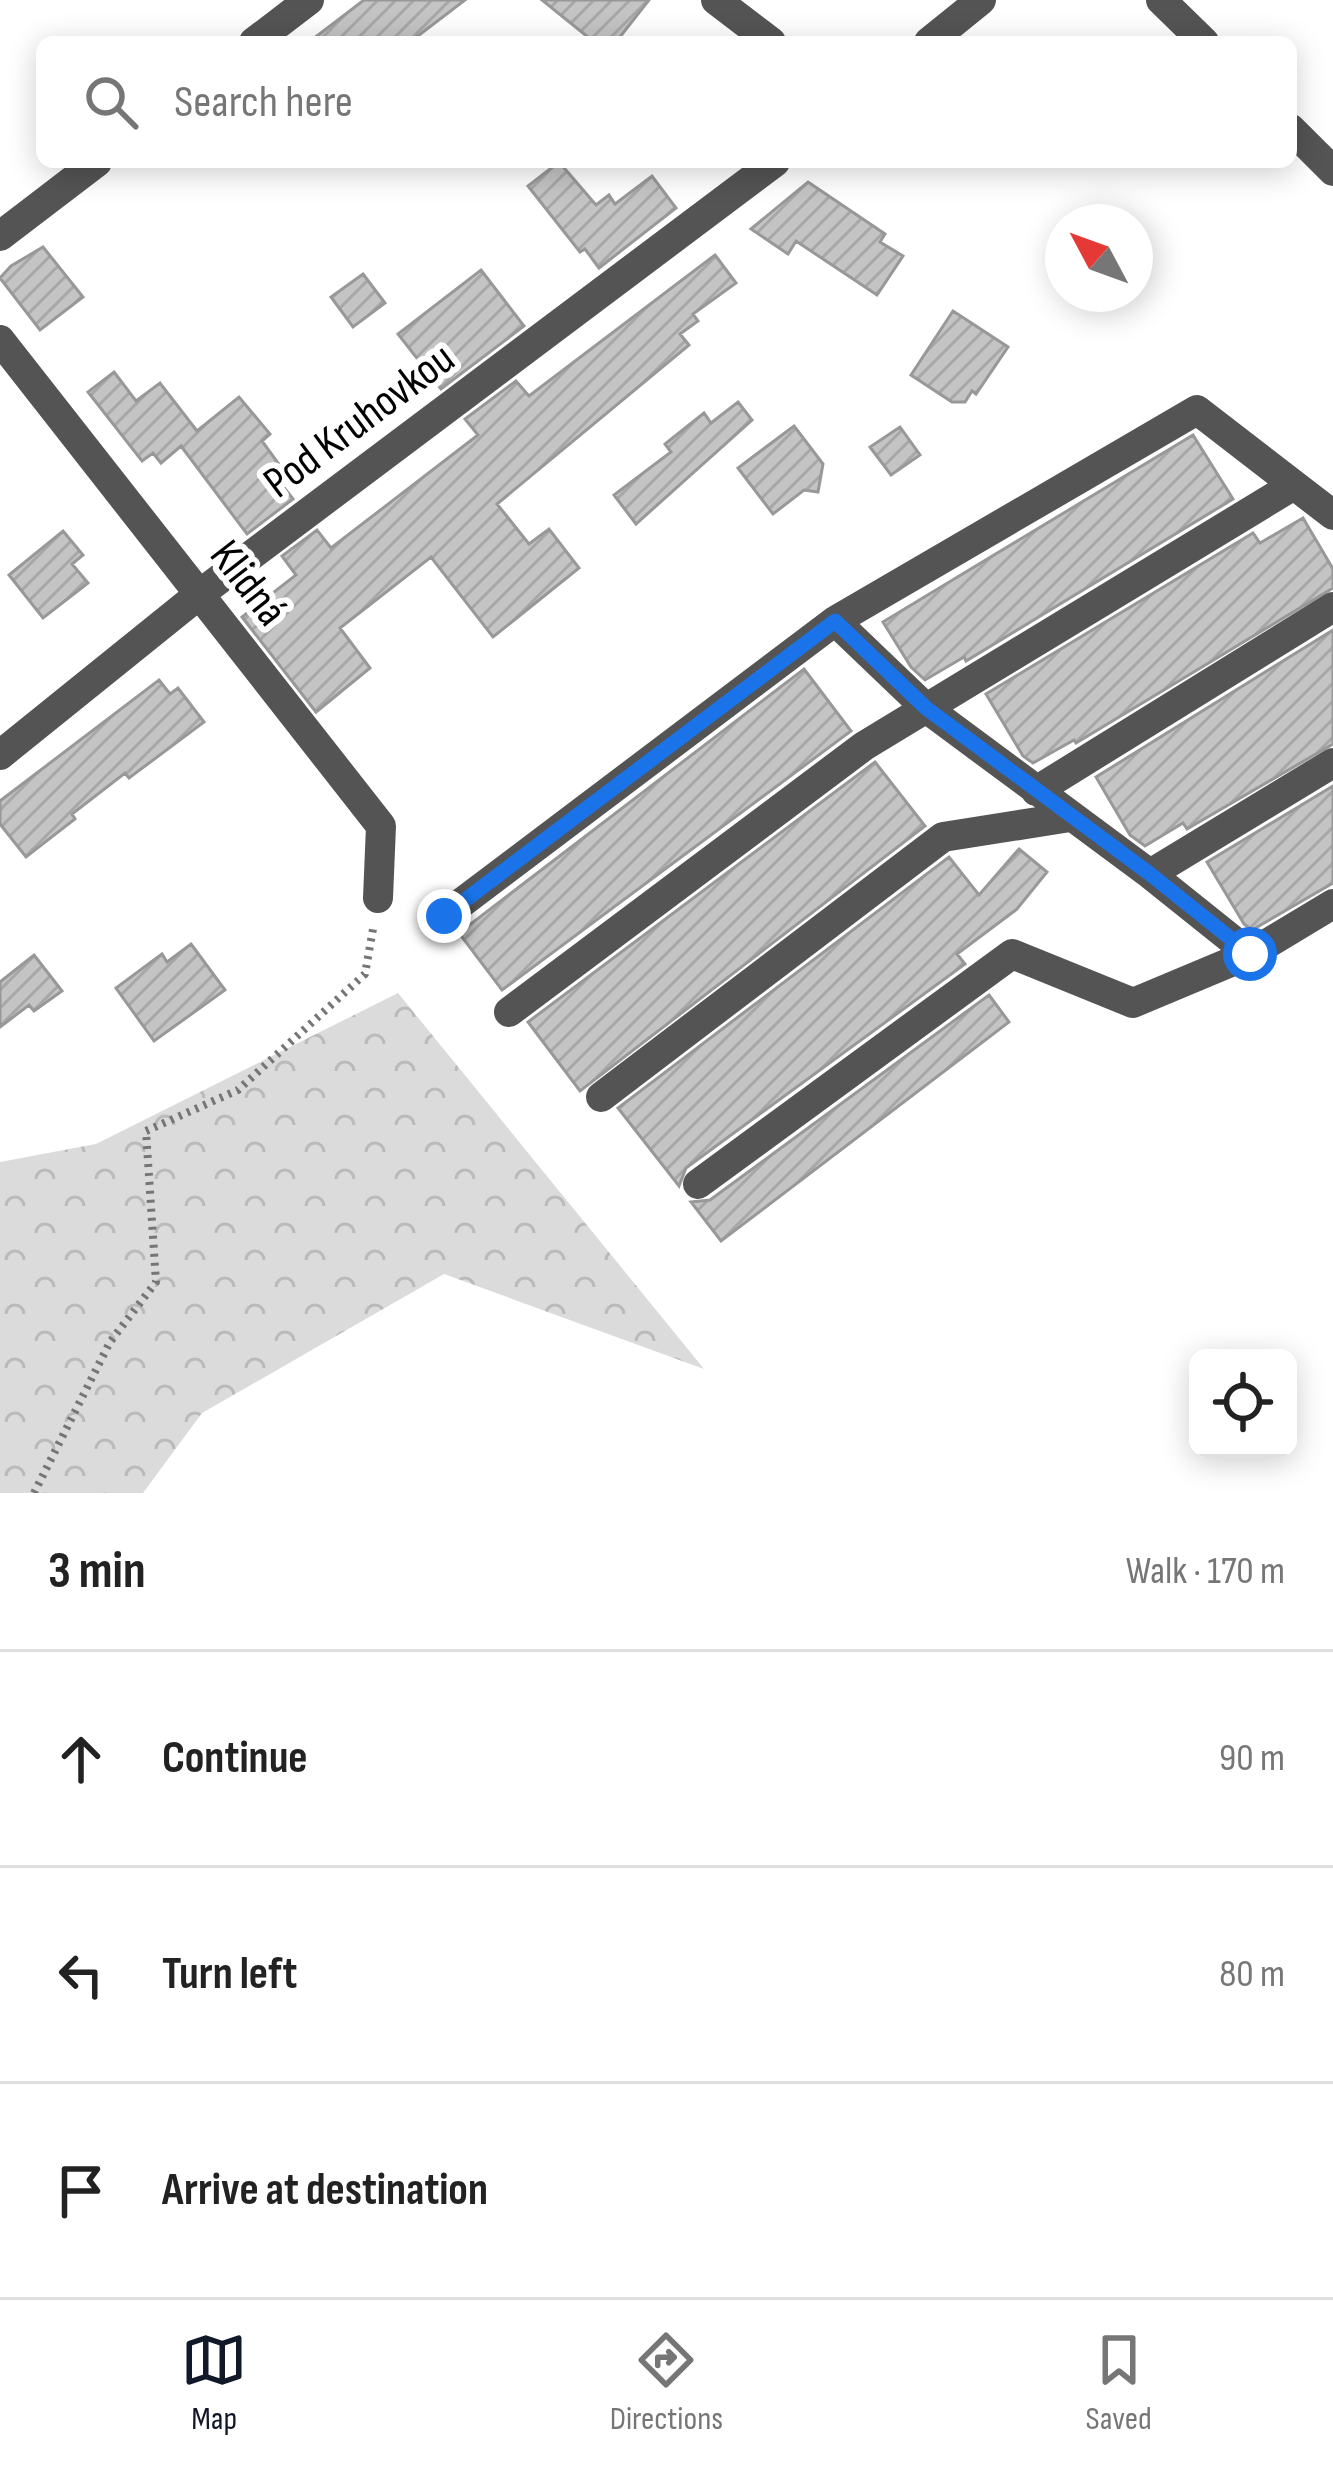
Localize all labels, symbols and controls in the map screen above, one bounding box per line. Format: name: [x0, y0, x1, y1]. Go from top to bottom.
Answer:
search box: [36, 36, 1297, 168]
icon: search: [78, 69, 144, 135]
text: Search here: [174, 75, 353, 130]
north arrow: [1045, 204, 1153, 312]
street label: Pod Kruhovkou: [253, 332, 466, 510]
street label: Klidná: [198, 530, 298, 637]
route end: [417, 889, 471, 943]
route start: [1223, 927, 1277, 981]
map controls: [1189, 1349, 1297, 1457]
button: locate: [1189, 1349, 1297, 1457]
text: 3 min: [48, 1541, 146, 1602]
text: Walk · 170 m: [1126, 1548, 1285, 1595]
icon: ahead: [48, 1726, 114, 1792]
text: Continue: [162, 1731, 308, 1786]
text: 90 m: [1219, 1735, 1285, 1782]
icon: left: [48, 1942, 114, 2008]
text: Turn left: [162, 1947, 297, 2002]
text: 80 m: [1219, 1951, 1285, 1998]
icon: arrive: [48, 2158, 114, 2224]
text: Arrive at destination: [162, 2163, 488, 2218]
tab: Map: [181, 2327, 247, 2439]
tab: Directions: [610, 2327, 723, 2439]
tab: Saved: [1086, 2327, 1152, 2439]

